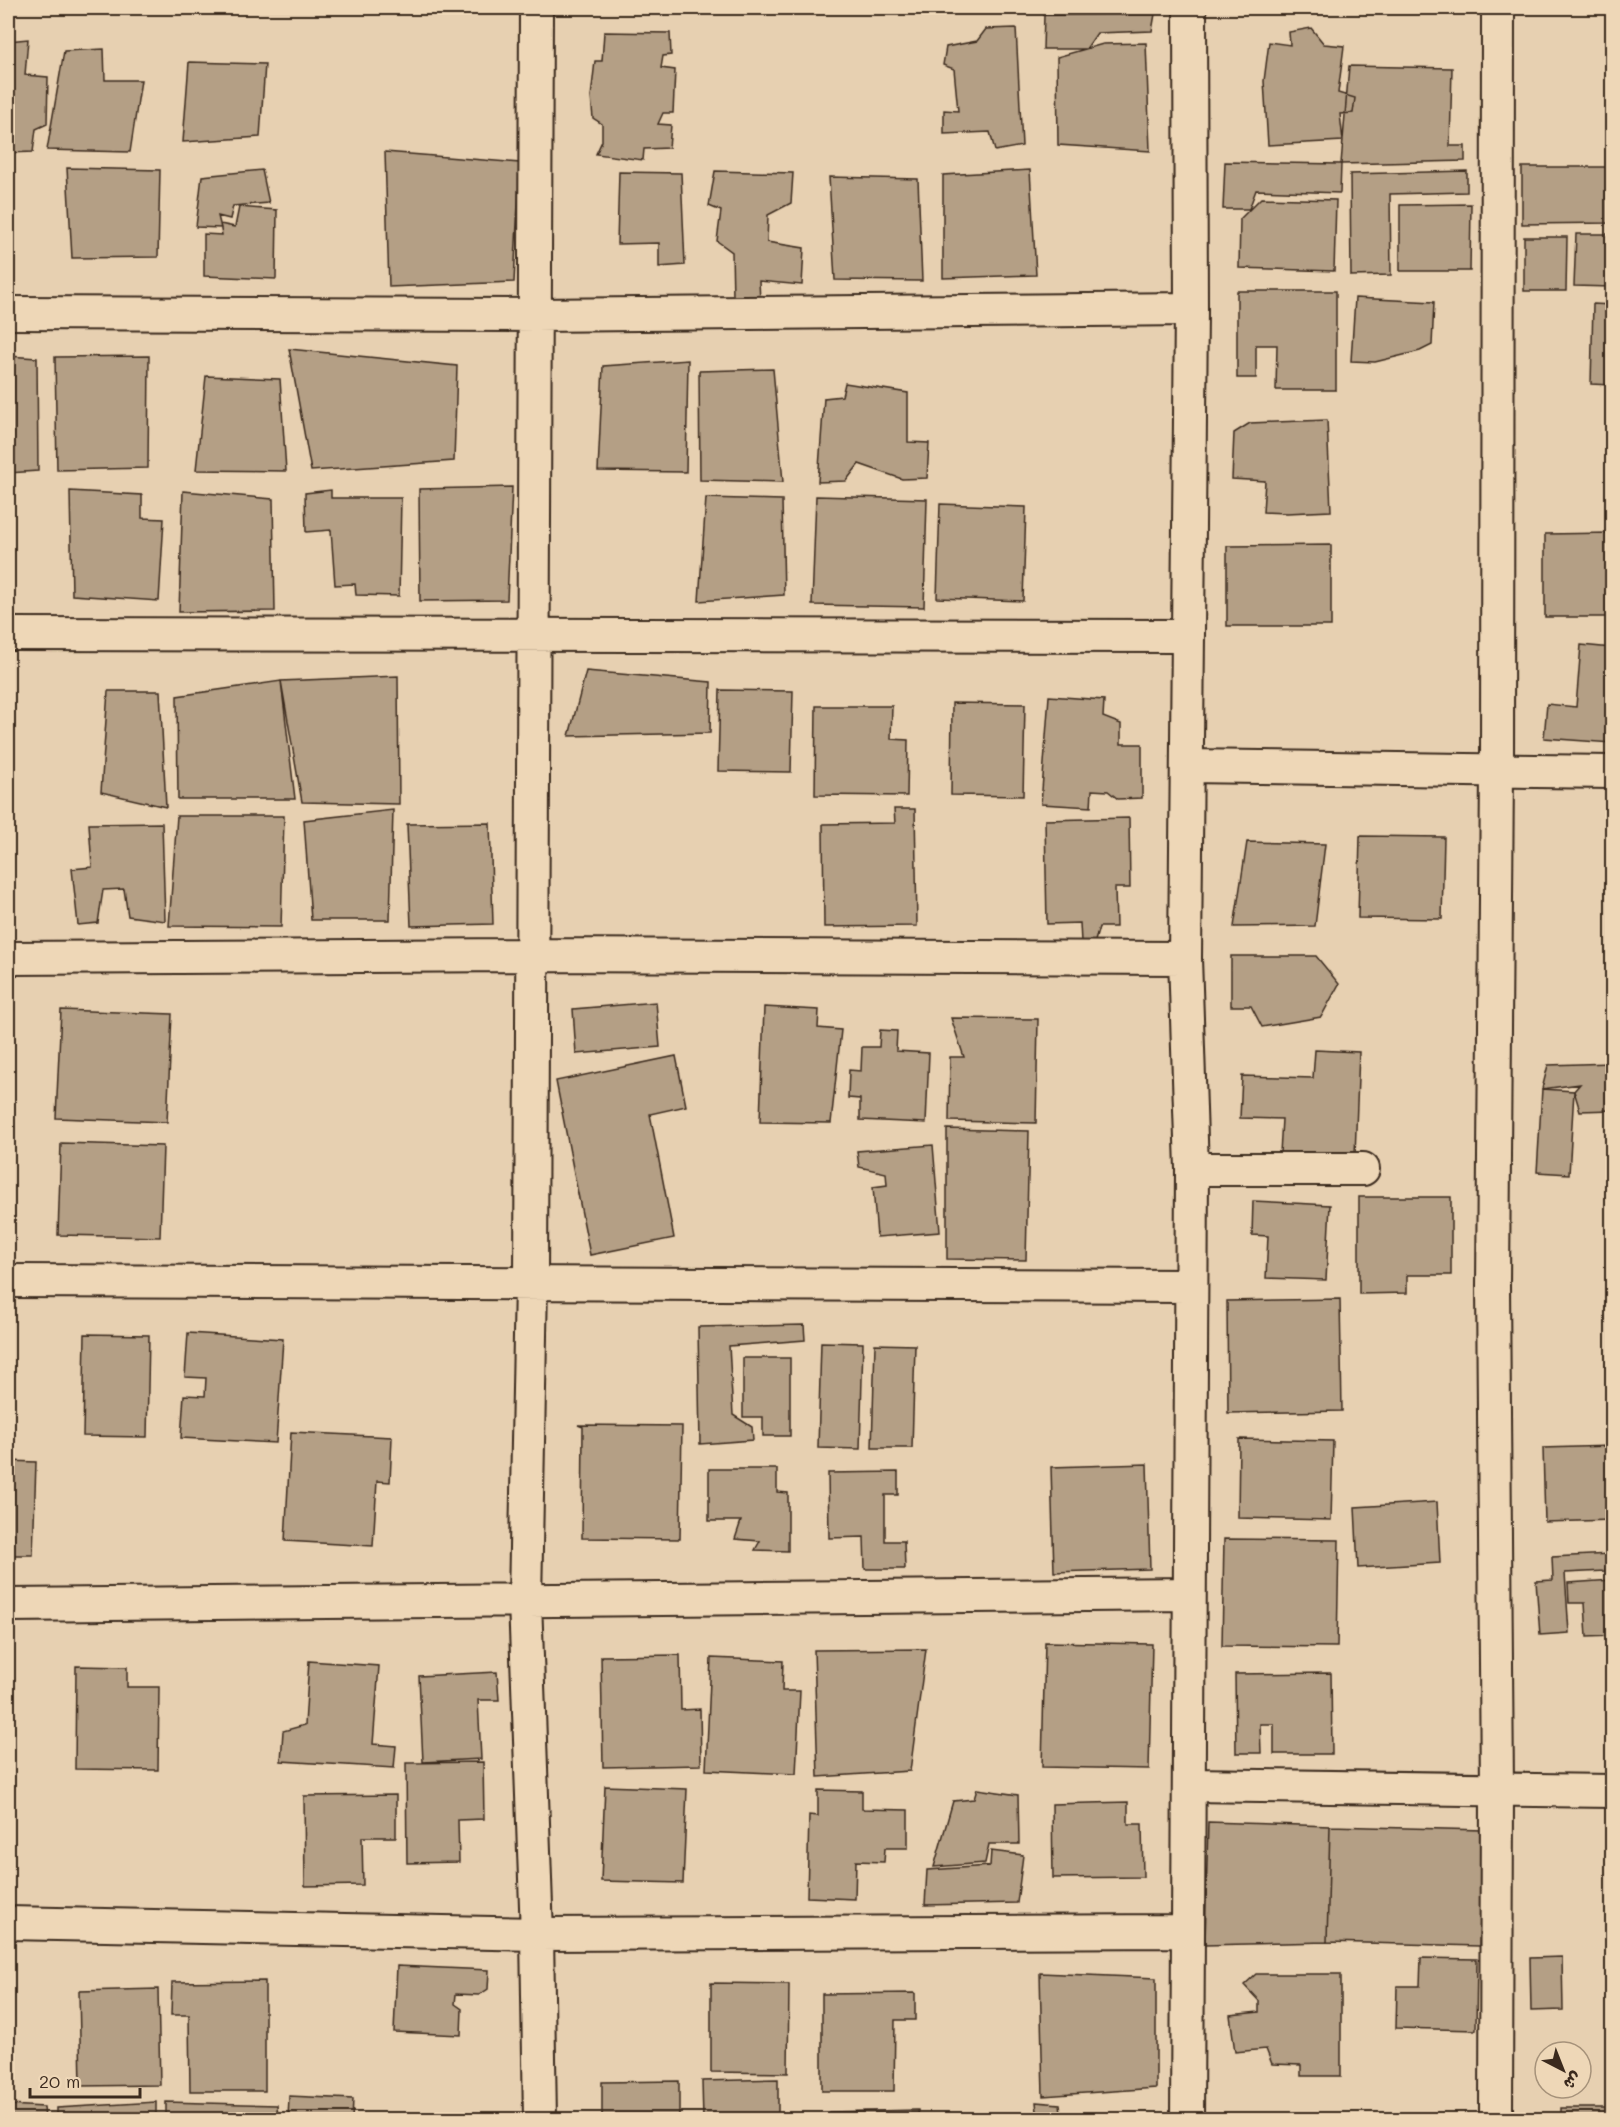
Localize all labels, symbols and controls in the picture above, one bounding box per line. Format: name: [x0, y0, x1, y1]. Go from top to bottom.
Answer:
north arrow: [1533, 2040, 1593, 2100]
scale bar: [30, 2061, 140, 2099]
text: ش: [1560, 2068, 1587, 2095]
text: 20 m: [39, 2069, 80, 2093]

